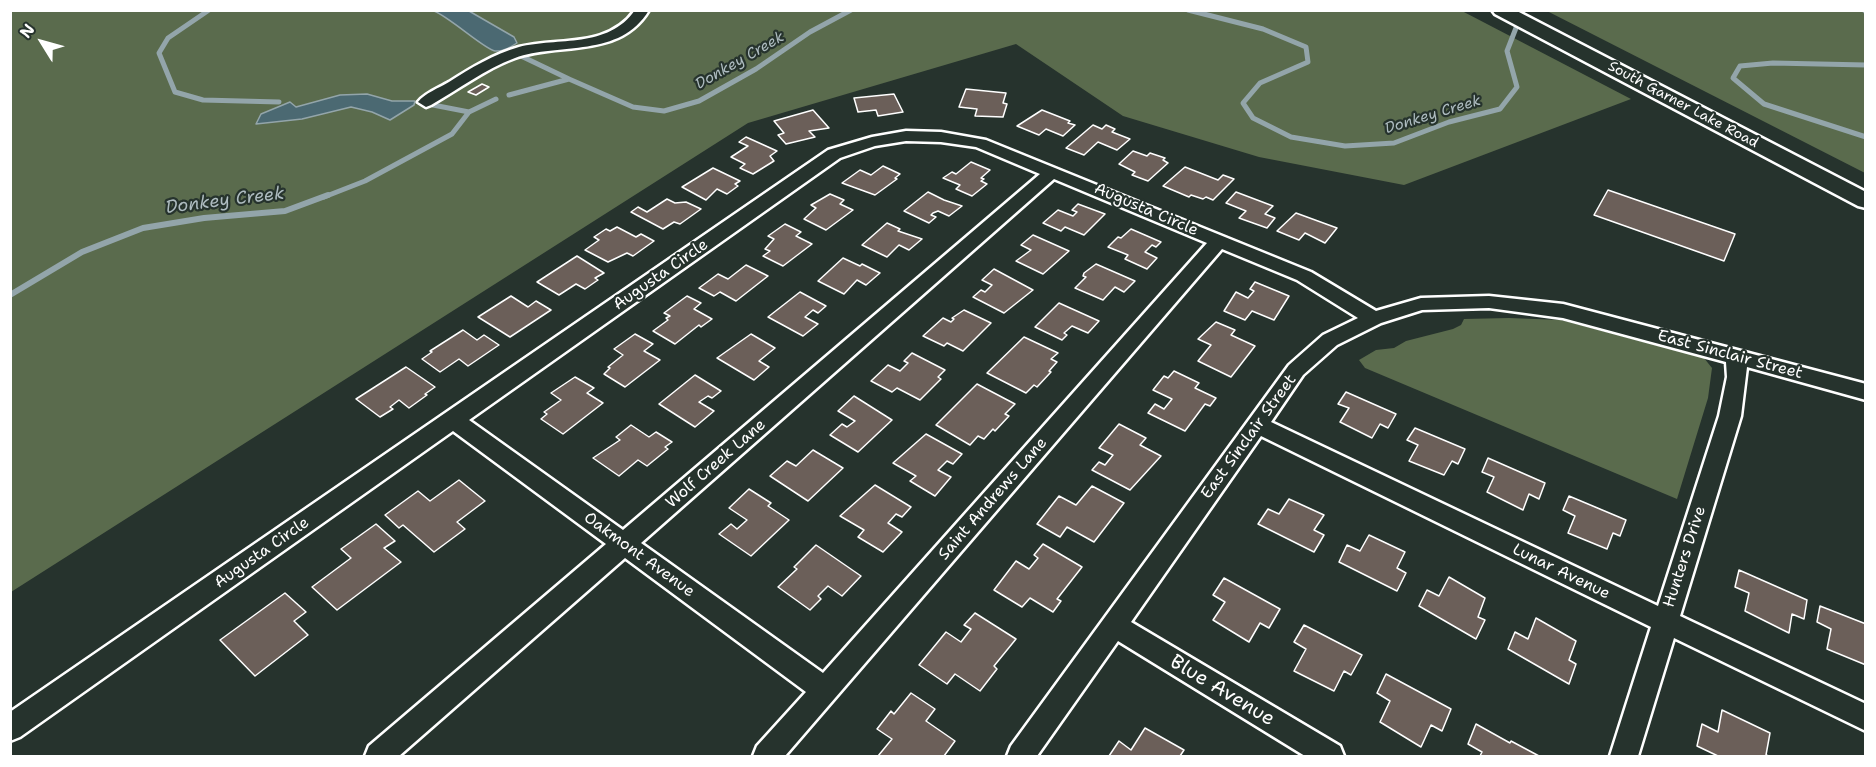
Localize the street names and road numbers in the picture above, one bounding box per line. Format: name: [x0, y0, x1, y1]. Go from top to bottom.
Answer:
street label: South Garner Lake Road: [1605, 58, 1761, 152]
street label: Augusta Circle: [1091, 179, 1201, 241]
street label: Augusta Circle: [610, 235, 712, 315]
street label: East Sinclair Street: [1655, 326, 1805, 384]
street label: East Sinclair Street: [1197, 371, 1301, 503]
street label: Wolf Creek Lane: [662, 415, 770, 513]
street label: Saint Andrews Lane: [935, 434, 1051, 564]
street label: Hunters Drive: [1660, 504, 1710, 610]
street label: Oakmont Avenue: [580, 508, 698, 602]
street label: Augusta Circle: [211, 513, 313, 593]
street label: Lunar Avenue: [1509, 540, 1613, 604]
street label: Blue Avenue: [1165, 650, 1279, 732]

